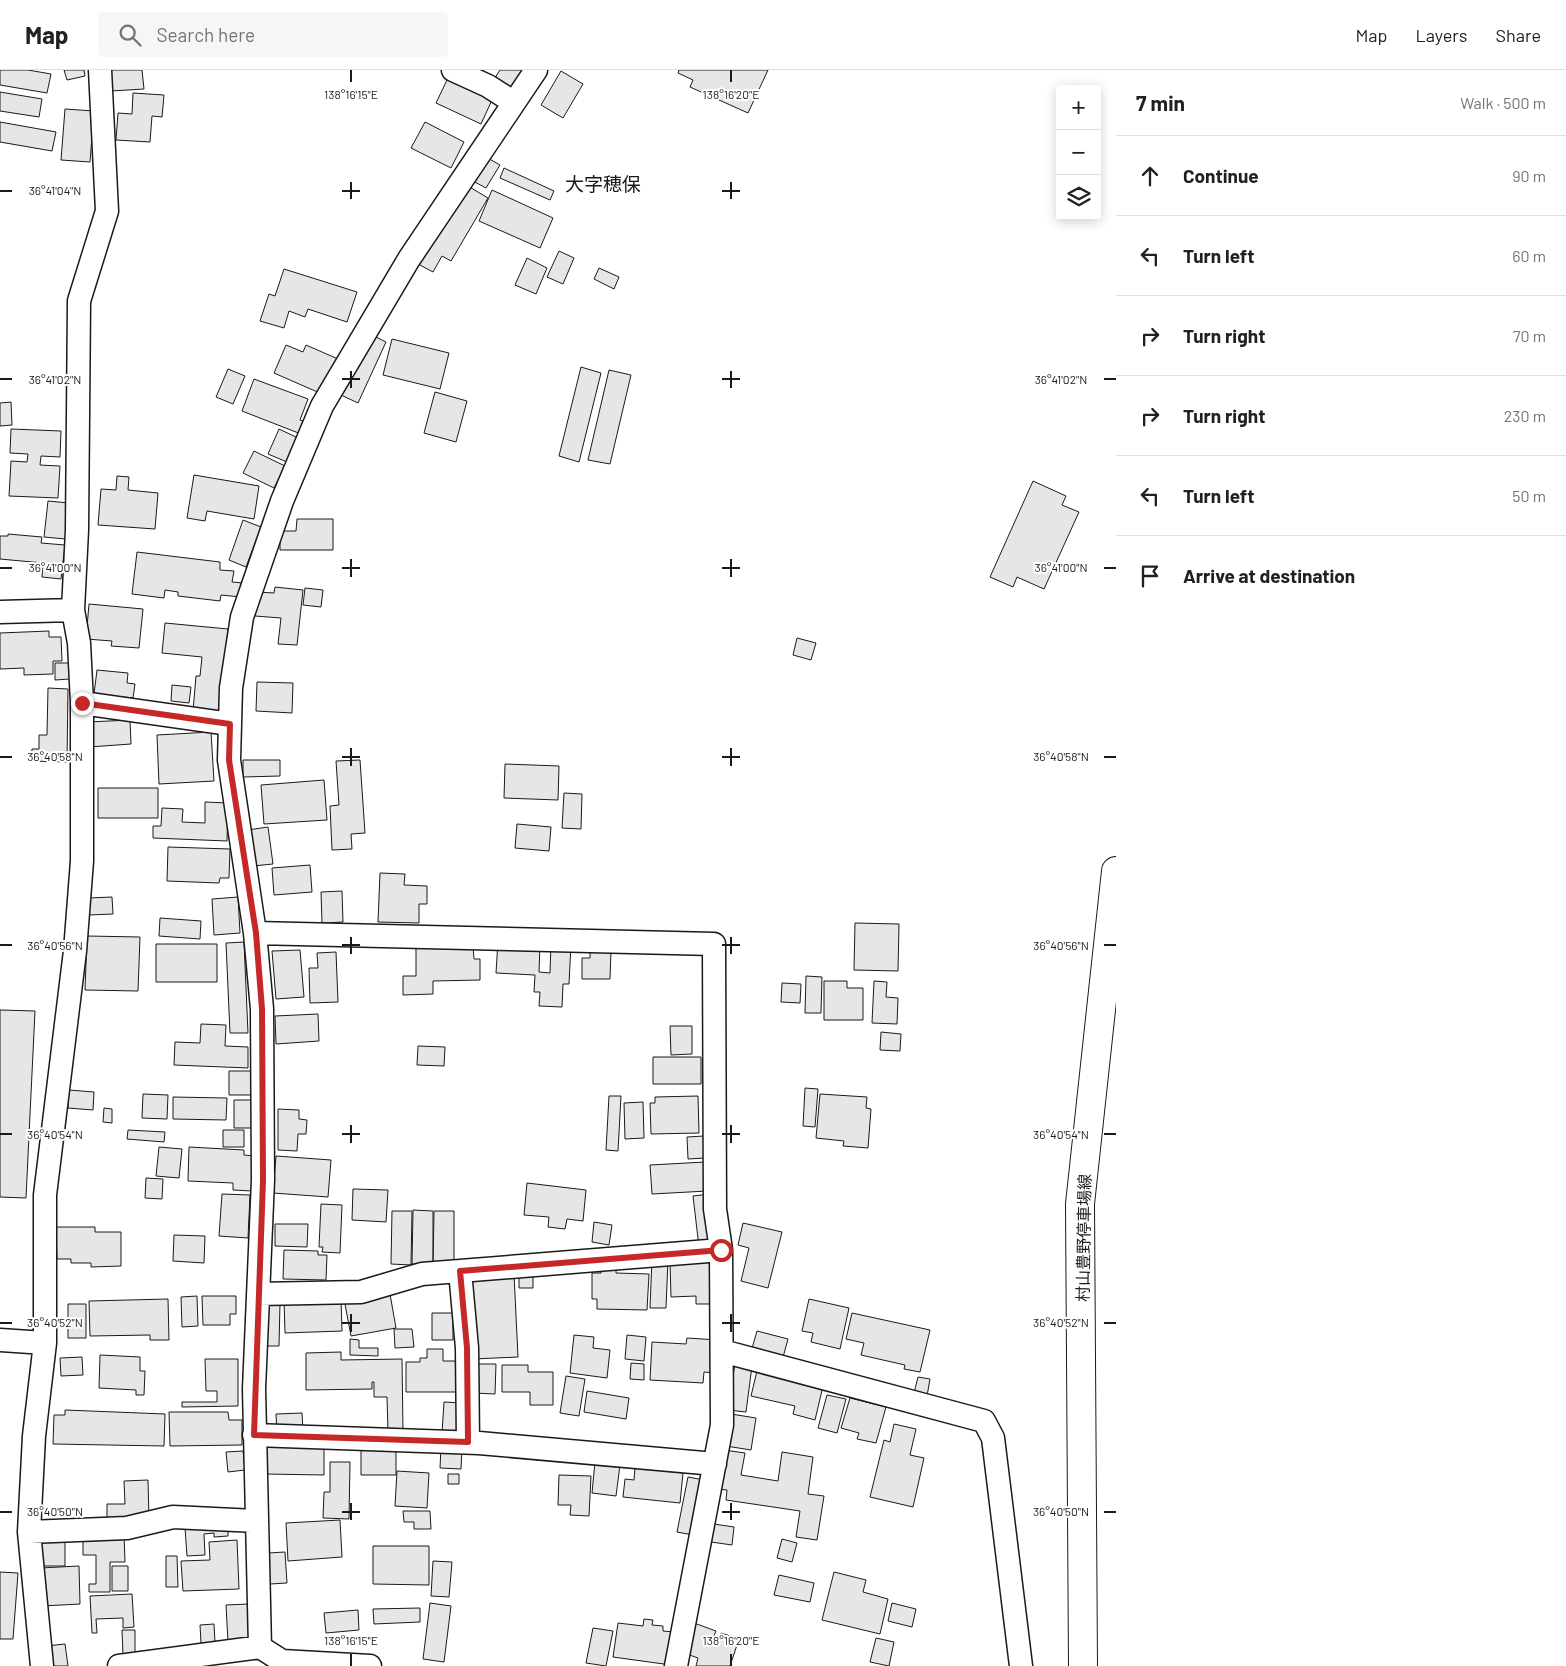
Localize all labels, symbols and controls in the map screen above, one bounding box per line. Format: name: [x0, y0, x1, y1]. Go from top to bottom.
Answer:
search box: [98, 12, 448, 57]
text: Map: [25, 20, 68, 49]
icon: search: [116, 21, 144, 49]
text: Search here: [156, 23, 255, 46]
text: Map: [1355, 24, 1387, 46]
text: Layers: [1415, 24, 1468, 46]
text: Share: [1496, 24, 1541, 46]
map controls: [1056, 85, 1101, 220]
button: +: [1056, 85, 1101, 130]
text: 138°16'15"E: [324, 87, 378, 101]
text: 138°16'20"E: [703, 87, 759, 101]
text: 7 min: [1136, 90, 1185, 115]
text: Walk · 500 m: [1460, 93, 1546, 112]
button: −: [1056, 130, 1101, 175]
icon: ahead: [1136, 162, 1164, 190]
text: Continue: [1183, 164, 1259, 187]
text: 90 m: [1512, 166, 1546, 185]
district label: 大字穂保: [565, 172, 641, 195]
button: layers: [1056, 175, 1101, 220]
text: 36°41'04"N: [29, 183, 81, 197]
icon: left: [1136, 242, 1164, 270]
text: Turn left: [1183, 244, 1254, 267]
text: 60 m: [1512, 246, 1546, 265]
icon: right: [1136, 322, 1164, 350]
text: Turn right: [1183, 324, 1265, 347]
text: 70 m: [1513, 326, 1546, 345]
text: 36°41'02"N: [29, 372, 81, 386]
text: 36°41'02"N: [1035, 372, 1087, 386]
icon: right: [1136, 402, 1164, 430]
text: Turn right: [1183, 404, 1265, 427]
text: 230 m: [1504, 406, 1546, 425]
icon: left: [1136, 482, 1164, 510]
text: Turn left: [1183, 484, 1254, 507]
text: 50 m: [1512, 486, 1546, 505]
text: 36°41'00"N: [28, 560, 82, 574]
text: 36°41'00"N: [1034, 560, 1088, 574]
icon: arrive: [1136, 562, 1164, 590]
text: Arrive at destination: [1183, 564, 1355, 587]
route end: [71, 692, 94, 715]
text: 36°40'58"N: [27, 749, 83, 763]
text: 36°40'58"N: [1033, 749, 1089, 763]
text: 36°40'56"N: [27, 938, 83, 952]
text: 36°40'56"N: [1033, 938, 1089, 952]
text: 36°40'54"N: [27, 1127, 83, 1141]
text: 36°40'54"N: [1033, 1127, 1089, 1141]
street label: 村山豊野停車場線: [1072, 1174, 1094, 1302]
route start: [710, 1239, 733, 1262]
text: 36°40'52"N: [27, 1315, 83, 1329]
text: 36°40'52"N: [1033, 1315, 1089, 1329]
text: 36°40'50"N: [27, 1504, 83, 1518]
text: 36°40'50"N: [1033, 1504, 1089, 1518]
text: 138°16'15"E: [324, 1633, 378, 1647]
text: 138°16'20"E: [703, 1633, 759, 1647]

